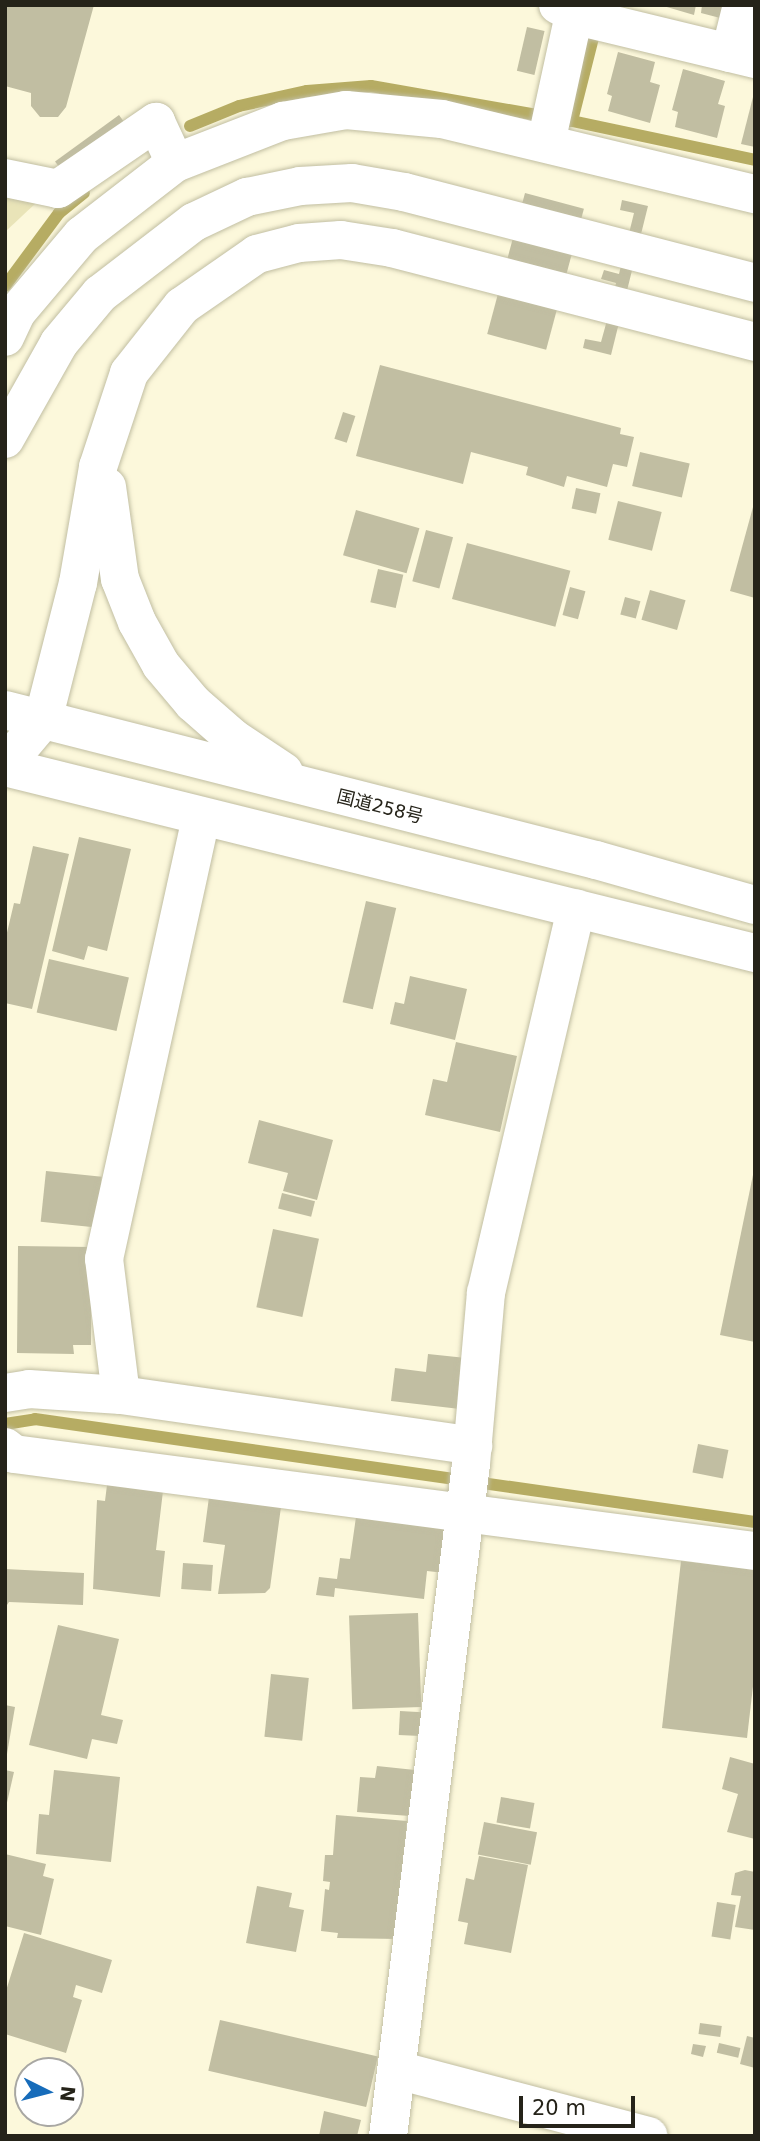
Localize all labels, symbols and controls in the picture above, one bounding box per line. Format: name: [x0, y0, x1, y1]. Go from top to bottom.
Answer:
street label: 国道258号: [335, 786, 425, 828]
north arrow: [14, 2057, 84, 2127]
scale bar: [522, 2082, 638, 2126]
text: N: [56, 2085, 80, 2103]
text: 20 m: [532, 2096, 586, 2120]

